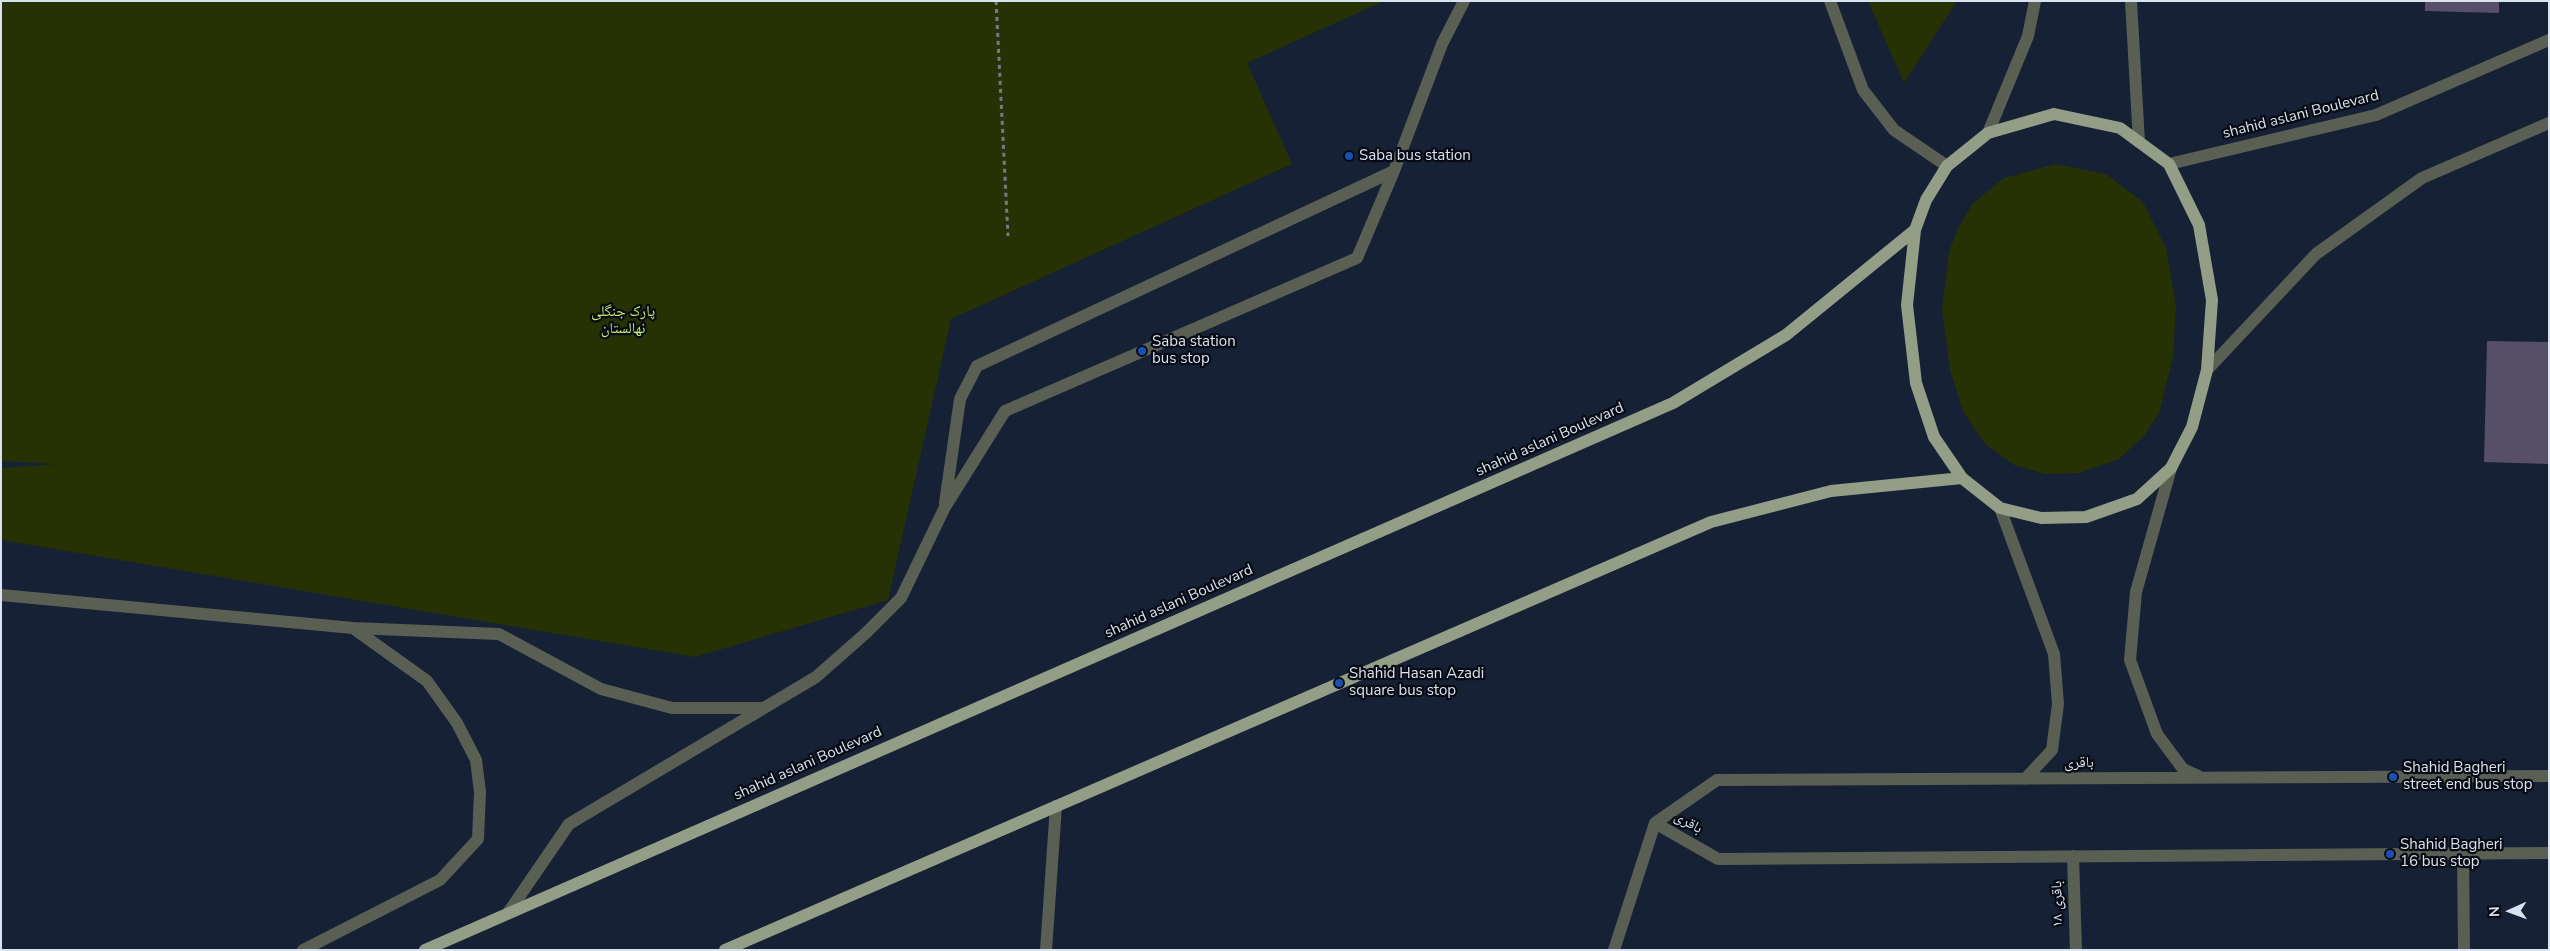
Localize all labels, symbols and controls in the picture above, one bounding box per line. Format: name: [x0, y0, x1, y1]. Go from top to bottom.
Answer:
street label: shahid aslani Boulevard: [2221, 87, 2381, 143]
place label: Saba bus station: [1359, 147, 1471, 165]
marker: Saba bus station: [1343, 150, 1355, 162]
park label: پارک جنگلی نهالستان: [591, 303, 655, 338]
place label: Saba station bus stop: [1152, 333, 1236, 368]
marker: Saba station bus stop: [1136, 345, 1148, 357]
street label: shahid aslani Boulevard: [1473, 399, 1627, 481]
street label: shahid aslani Boulevard: [1102, 561, 1256, 643]
place label: Shahid Hasan Azadi square bus stop: [1349, 665, 1484, 700]
marker: Shahid Hasan Azadi square bus stop: [1333, 677, 1345, 689]
street label: shahid aslani Boulevard: [731, 723, 885, 805]
street label: باقری: [2064, 754, 2094, 772]
place label: Shahid Bagheri street end bus stop: [2403, 759, 2532, 794]
marker: Shahid Bagheri street end bus stop: [2387, 771, 2399, 783]
street label: باقری: [1671, 808, 1705, 838]
place label: Shahid Bagheri 16 bus stop: [2400, 836, 2503, 871]
marker: Shahid Bagheri 16 bus stop: [2384, 848, 2396, 860]
street label: باقری ۱۸: [2049, 880, 2067, 928]
north arrow: [2485, 886, 2535, 936]
text: N: [2485, 906, 2504, 917]

